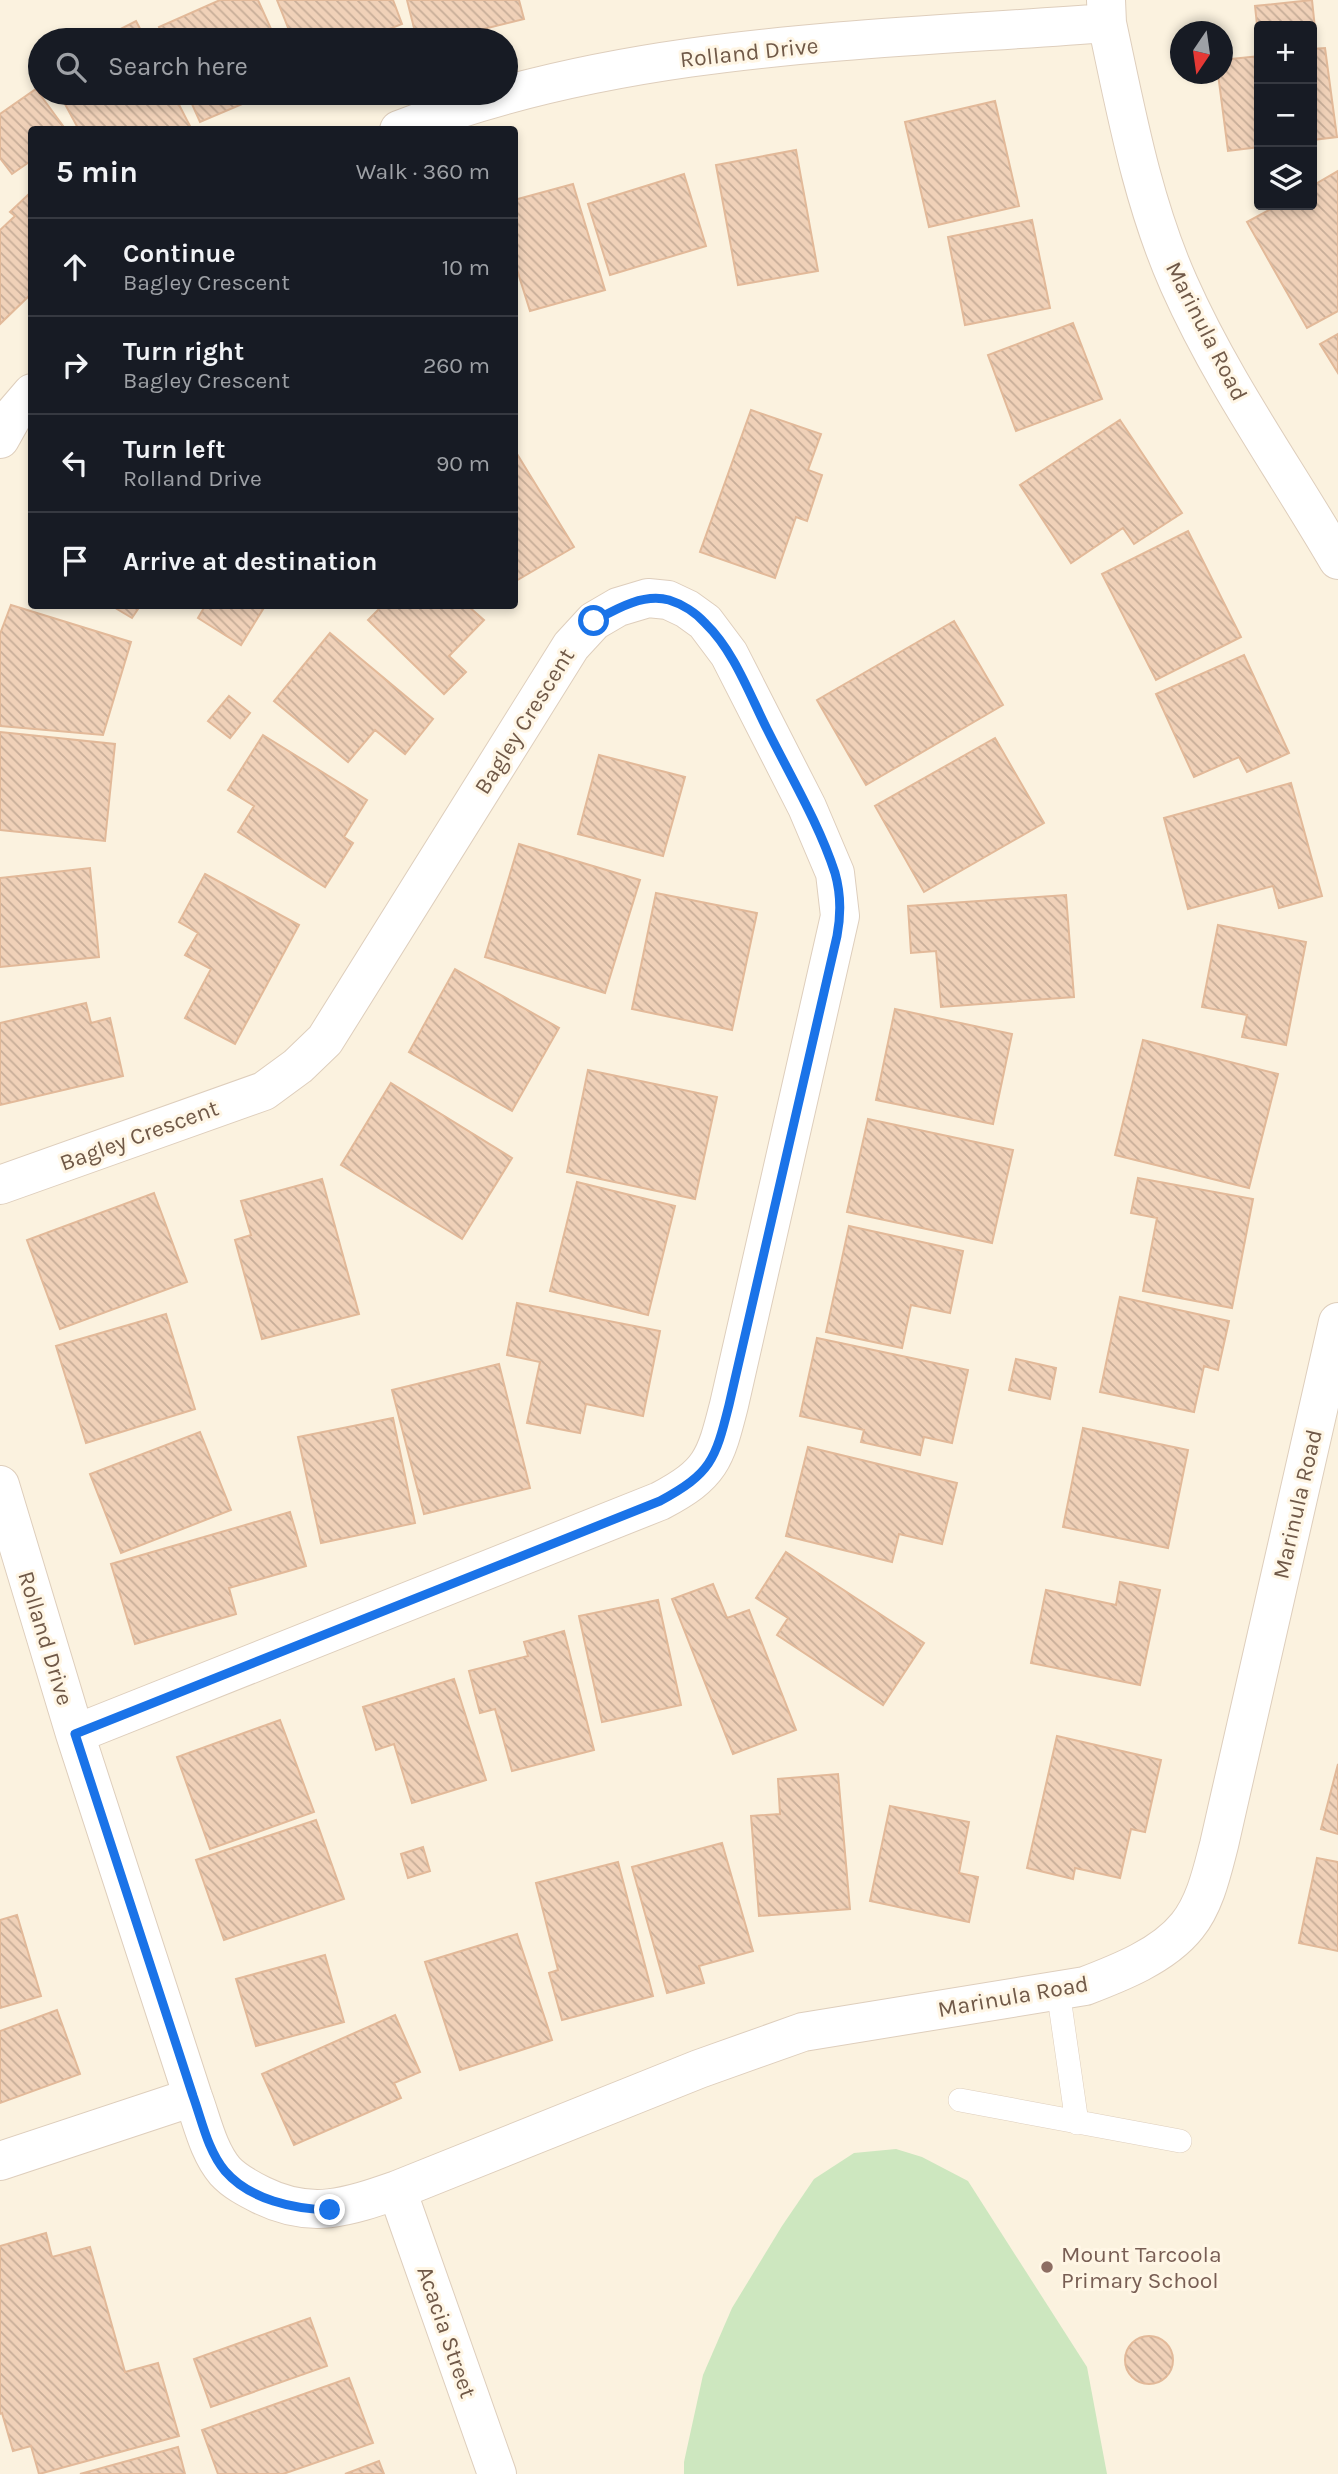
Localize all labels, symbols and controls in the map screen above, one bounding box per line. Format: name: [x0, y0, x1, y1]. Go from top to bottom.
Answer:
north arrow: [1170, 21, 1233, 84]
map controls: [1254, 21, 1317, 210]
button: +: [1254, 21, 1317, 84]
search box: [28, 28, 518, 105]
street label: Rolland Drive: [679, 32, 820, 73]
icon: search: [52, 48, 90, 86]
text: Search here: [108, 51, 248, 82]
button: −: [1254, 84, 1317, 147]
button: layers: [1254, 147, 1317, 210]
text: 5 min: [56, 154, 138, 190]
text: Walk · 360 m: [356, 158, 490, 185]
text: Continue: [123, 238, 235, 269]
icon: ahead: [56, 248, 94, 286]
text: 10 m: [442, 254, 490, 281]
street label: Marinula Road: [1160, 257, 1253, 405]
text: Bagley Crescent: [123, 269, 290, 296]
text: Turn right: [123, 336, 244, 367]
icon: right: [56, 346, 94, 384]
text: 260 m: [423, 352, 490, 379]
text: Bagley Crescent: [123, 367, 290, 394]
text: Turn left: [123, 434, 225, 465]
icon: left: [56, 444, 94, 482]
text: 90 m: [436, 450, 490, 477]
text: Rolland Drive: [123, 465, 262, 492]
icon: arrive: [56, 542, 94, 580]
text: Arrive at destination: [123, 546, 377, 577]
route start: [578, 605, 609, 636]
street label: Bagley Crescent: [469, 643, 580, 799]
street label: Bagley Crescent: [56, 1094, 223, 1177]
street label: Marinula Road: [1267, 1427, 1328, 1582]
street label: Rolland Drive: [12, 1568, 79, 1709]
street label: Marinula Road: [936, 1970, 1091, 2023]
route end: [314, 2194, 345, 2225]
place label: Mount Tarcoola Primary School: [1061, 2241, 1222, 2294]
marker: Mount Tarcoola Primary School: [1039, 2259, 1055, 2275]
street label: Acacia Street: [411, 2263, 482, 2402]

